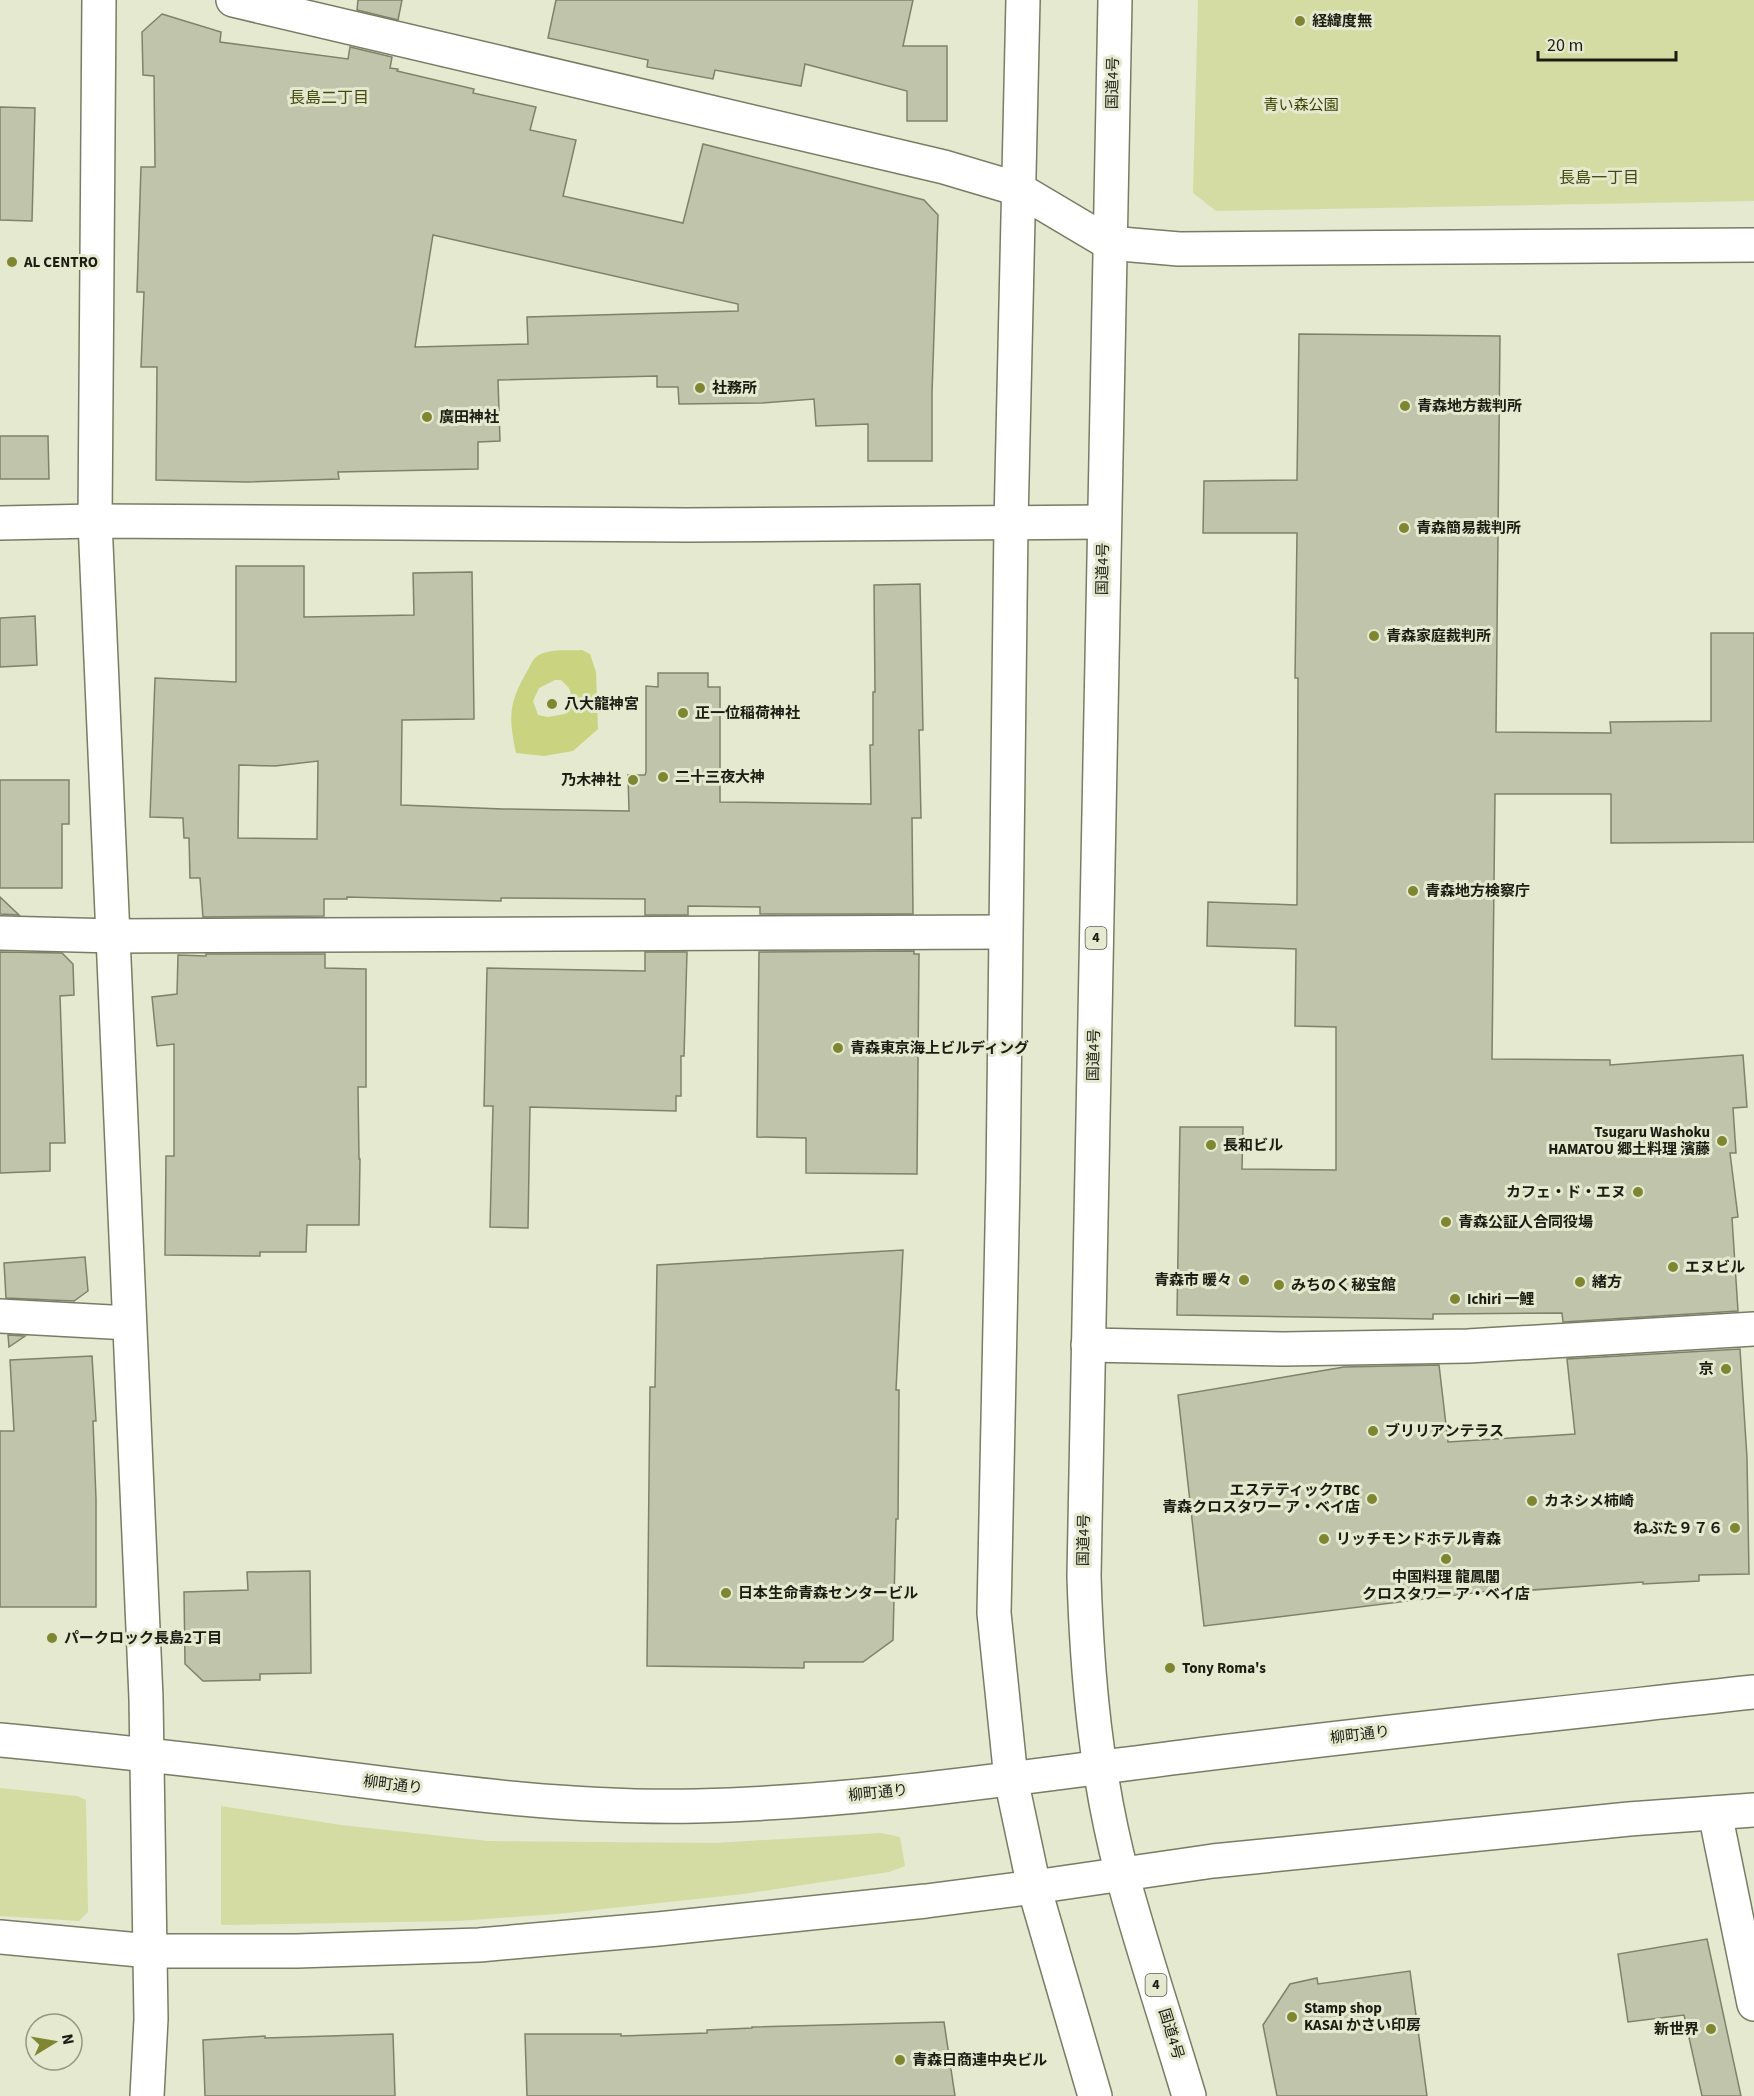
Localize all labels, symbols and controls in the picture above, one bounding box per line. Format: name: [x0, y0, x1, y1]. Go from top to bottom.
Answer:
place label: 経緯度無: [1312, 11, 1372, 32]
marker: 経緯度無: [1293, 14, 1307, 28]
scale bar: [1538, 24, 1676, 62]
text: 20 m: [1547, 33, 1583, 58]
street label: 国道4号: [1102, 57, 1124, 109]
district label: 長島二丁目: [289, 87, 369, 109]
park label: 青い森公園: [1263, 95, 1339, 116]
district label: 長島一丁目: [1559, 167, 1639, 189]
place label: AL CENTRO: [23, 252, 98, 273]
marker: AL CENTRO: [5, 255, 19, 269]
place label: 社務所: [712, 378, 757, 399]
marker: 社務所: [693, 381, 707, 395]
place label: 青森地方裁判所: [1417, 396, 1522, 417]
marker: 青森地方裁判所: [1398, 399, 1412, 413]
place label: 廣田神社: [439, 407, 499, 428]
marker: 廣田神社: [420, 410, 434, 424]
place label: 青森簡易裁判所: [1416, 518, 1521, 539]
marker: 青森簡易裁判所: [1397, 521, 1411, 535]
street label: 国道4号: [1092, 543, 1114, 595]
place label: 青森家庭裁判所: [1386, 626, 1491, 647]
marker: 青森家庭裁判所: [1367, 629, 1381, 643]
place label: 八大龍神宮: [564, 694, 639, 715]
marker: 八大龍神宮: [545, 697, 559, 711]
place label: 正一位稲荷神社: [695, 703, 800, 724]
marker: 正一位稲荷神社: [676, 706, 690, 720]
place label: 二十三夜大神: [675, 767, 765, 788]
place label: 乃木神社: [561, 770, 621, 791]
marker: 二十三夜大神: [656, 770, 670, 784]
marker: 乃木神社: [626, 773, 640, 787]
place label: 青森地方検察庁: [1425, 881, 1530, 902]
marker: 青森地方検察庁: [1406, 884, 1420, 898]
road number: 4: [1086, 927, 1106, 949]
street label: 国道4号: [1083, 1029, 1105, 1081]
place label: 青森東京海上ビルディング: [850, 1038, 1029, 1059]
marker: 青森東京海上ビルディング: [831, 1041, 845, 1055]
place label: Tsugaru Washoku HAMATOU 郷土料理 濱藤: [1548, 1122, 1710, 1160]
marker: Tsugaru Washoku HAMATOU 郷土料理 濱藤: [1715, 1134, 1729, 1148]
place label: 長和ビル: [1223, 1135, 1283, 1156]
marker: 長和ビル: [1204, 1138, 1218, 1152]
place label: カフェ・ド・エヌ: [1506, 1182, 1626, 1203]
marker: カフェ・ド・エヌ: [1631, 1185, 1645, 1199]
place label: 青森公証人合同役場: [1458, 1212, 1593, 1233]
marker: 青森公証人合同役場: [1439, 1215, 1453, 1229]
place label: エヌビル: [1685, 1257, 1745, 1278]
marker: エヌビル: [1666, 1260, 1680, 1274]
place label: 青森市 暖々: [1154, 1270, 1232, 1291]
place label: 緒方: [1592, 1272, 1622, 1293]
marker: 青森市 暖々: [1237, 1273, 1251, 1287]
place label: みちのく秘宝館: [1291, 1275, 1396, 1296]
marker: 緒方: [1573, 1275, 1587, 1289]
marker: みちのく秘宝館: [1272, 1278, 1286, 1292]
place label: Ichiri 一鯉: [1467, 1289, 1534, 1310]
marker: Ichiri 一鯉: [1448, 1292, 1462, 1306]
place label: 京: [1699, 1359, 1714, 1380]
marker: 京: [1719, 1362, 1733, 1376]
place label: ブリリアンテラス: [1385, 1421, 1504, 1442]
marker: ブリリアンテラス: [1366, 1424, 1380, 1438]
place label: エステティックTBC 青森クロスタワー ア・ベイ店: [1162, 1480, 1360, 1518]
place label: カネシメ柿崎: [1544, 1491, 1634, 1512]
marker: エステティックTBC 青森クロスタワー ア・ベイ店: [1365, 1492, 1379, 1506]
marker: カネシメ柿崎: [1525, 1494, 1539, 1508]
street label: 国道4号: [1073, 1514, 1095, 1566]
place label: ねぶた９７６: [1633, 1518, 1723, 1539]
marker: ねぶた９７６: [1728, 1521, 1742, 1535]
place label: リッチモンドホテル青森: [1336, 1529, 1501, 1550]
marker: リッチモンドホテル青森: [1317, 1532, 1331, 1546]
marker: 中国料理 龍鳳閣 クロスタワー ア・ベイ店: [1439, 1552, 1453, 1566]
place label: 中国料理 龍鳳閣 クロスタワー ア・ベイ店: [1362, 1567, 1530, 1605]
place label: 日本生命青森センタービル: [738, 1583, 918, 1604]
marker: 日本生命青森センタービル: [719, 1586, 733, 1600]
place label: パークロック長島2丁目: [64, 1628, 222, 1649]
marker: パークロック長島2丁目: [45, 1631, 59, 1645]
place label: Tony Roma's: [1182, 1658, 1266, 1679]
marker: Tony Roma's: [1163, 1661, 1177, 1675]
street label: 柳町通り: [1329, 1721, 1391, 1749]
street label: 柳町通り: [362, 1771, 424, 1799]
street label: 柳町通り: [847, 1779, 909, 1807]
road number: 4: [1146, 1974, 1166, 1996]
place label: Stamp shop KASAI かさい印房: [1304, 1998, 1421, 2036]
street label: 国道4号: [1153, 2006, 1189, 2062]
marker: Stamp shop KASAI かさい印房: [1285, 2010, 1299, 2024]
north arrow: [24, 2012, 84, 2072]
place label: 新世界: [1654, 2019, 1699, 2040]
marker: 新世界: [1704, 2022, 1718, 2036]
text: N: [56, 2032, 80, 2047]
place label: 青森日商連中央ビル: [912, 2050, 1047, 2071]
marker: 青森日商連中央ビル: [893, 2053, 907, 2067]

